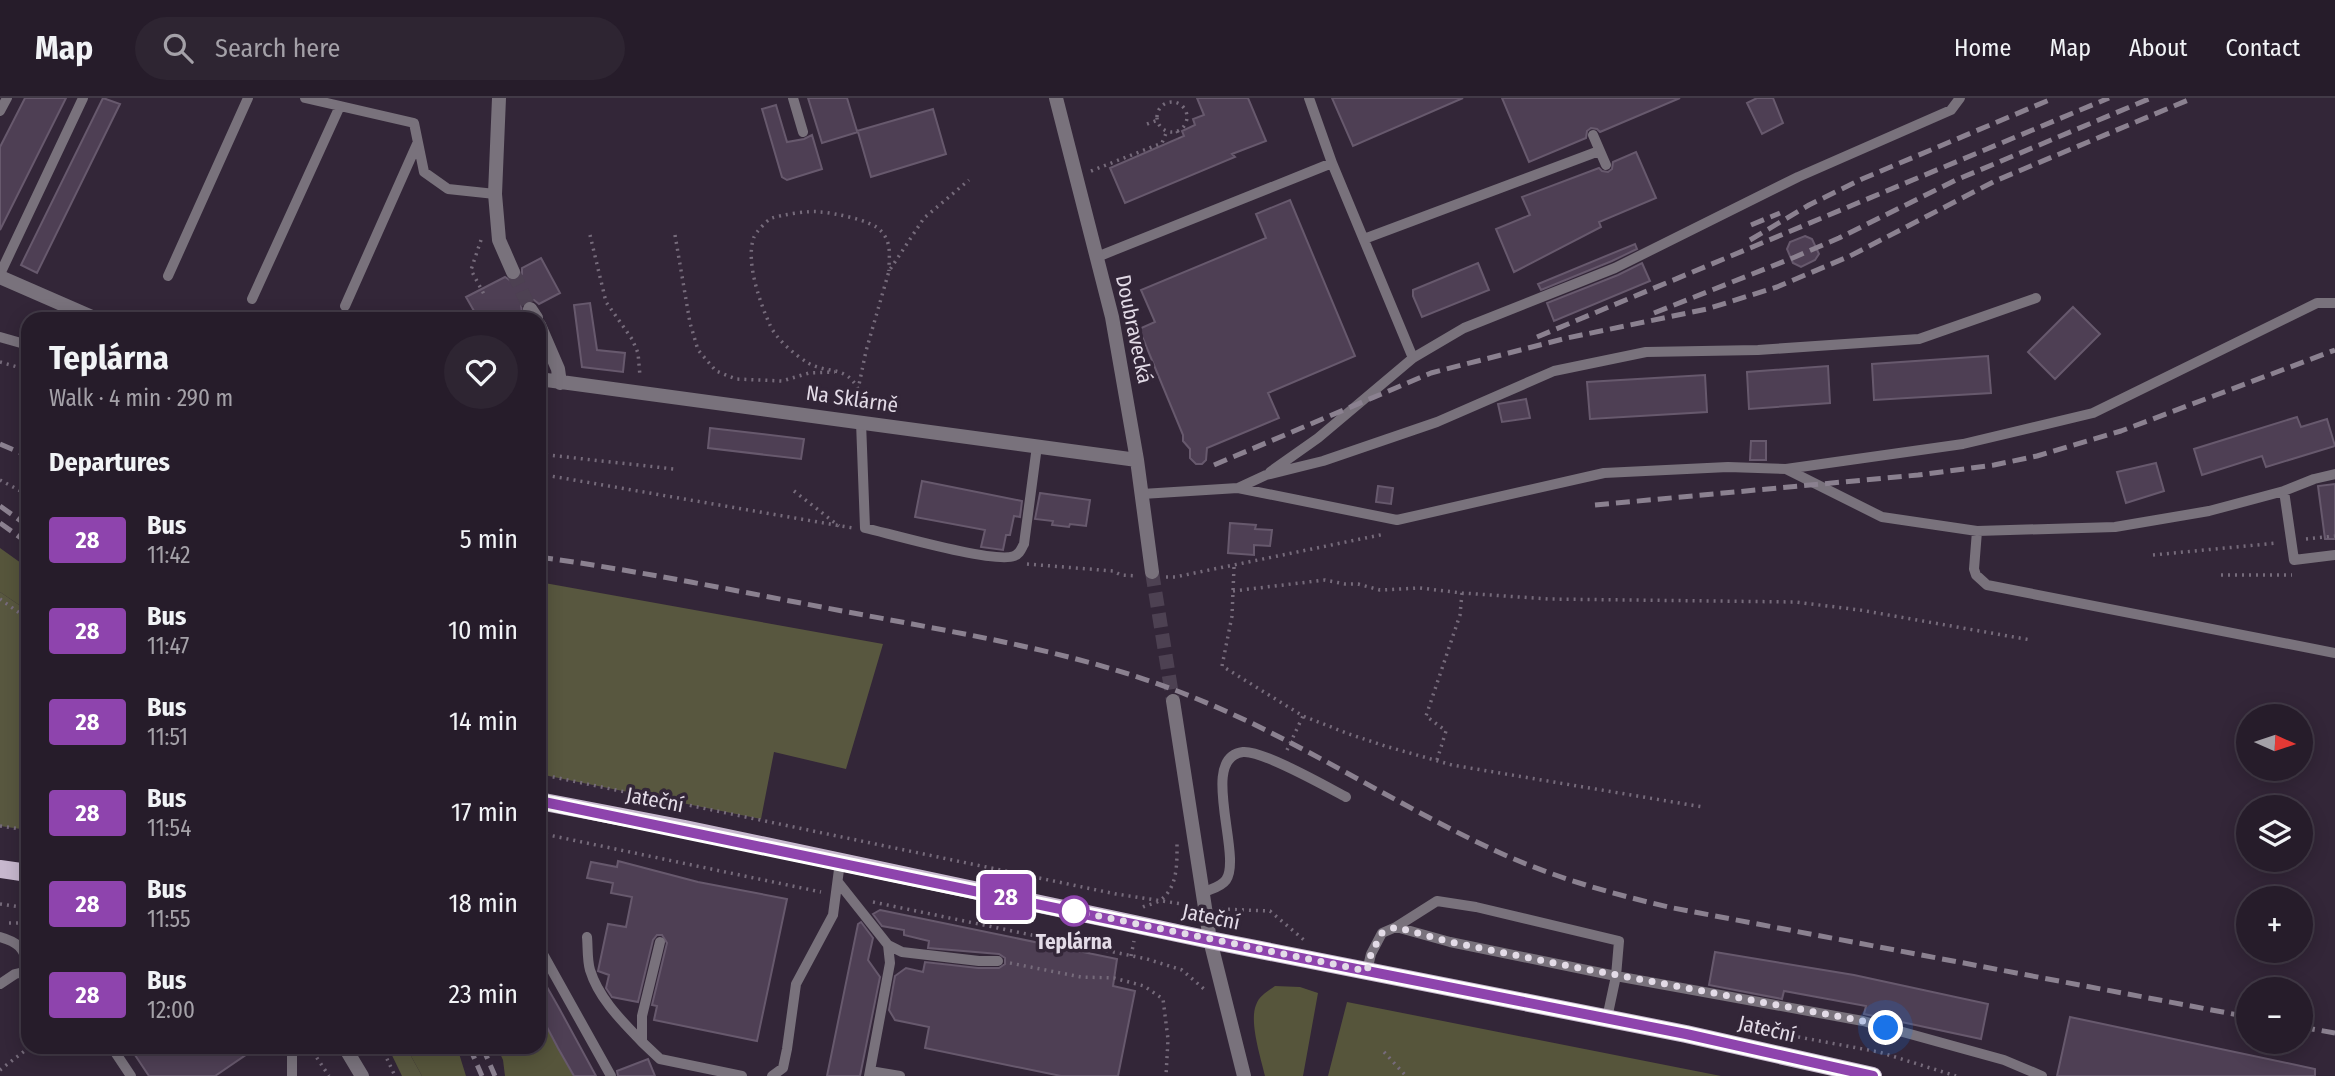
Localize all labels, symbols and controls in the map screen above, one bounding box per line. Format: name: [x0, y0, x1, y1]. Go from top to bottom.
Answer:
search box: [135, 17, 625, 80]
text: Map: [35, 28, 93, 68]
icon: search: [159, 29, 197, 67]
text: Search here: [215, 33, 340, 64]
text: Home: [1954, 34, 2011, 62]
text: Map: [2049, 34, 2091, 62]
text: About: [2129, 34, 2187, 62]
text: Contact: [2225, 34, 2300, 62]
street label: Doubravecká: [1110, 272, 1158, 386]
button: heart: [444, 335, 518, 409]
text: Teplárna: [49, 338, 169, 378]
street label: Na Sklárně: [804, 380, 900, 418]
text: Walk · 4 min · 290 m: [49, 384, 233, 412]
text: Departures: [49, 447, 170, 478]
text: Bus: [147, 510, 186, 541]
text: 5 min: [460, 524, 518, 555]
text: 28: [76, 526, 99, 554]
text: 11:42: [147, 541, 190, 569]
text: Bus: [147, 601, 186, 632]
text: 10 min: [448, 615, 518, 646]
text: 28: [76, 617, 99, 645]
text: 11:47: [147, 632, 189, 660]
text: Bus: [147, 692, 186, 723]
north arrow: [2236, 704, 2314, 780]
map controls: [2236, 704, 2313, 1054]
text: 14 min: [449, 706, 518, 737]
text: 28: [76, 708, 99, 736]
text: 11:51: [147, 723, 188, 751]
street label: Jateční: [624, 782, 686, 818]
text: Bus: [147, 783, 186, 814]
button: layers: [2236, 795, 2313, 872]
text: 17 min: [451, 797, 518, 828]
text: 28: [76, 799, 99, 827]
text: 11:54: [147, 814, 191, 842]
text: Bus: [147, 874, 186, 905]
line badge: 28: [974, 874, 1038, 920]
text: 28: [994, 883, 1018, 911]
button: +: [2236, 886, 2313, 963]
text: 18 min: [449, 888, 518, 919]
text: 28: [76, 890, 99, 918]
marker: Teplárna: [1059, 896, 1089, 926]
street label: Jateční: [1180, 898, 1242, 936]
text: 11:55: [147, 905, 191, 933]
place label: Teplárna: [1036, 929, 1112, 955]
text: Bus: [147, 965, 186, 996]
button: −: [2236, 977, 2313, 1054]
text: 23 min: [449, 979, 518, 1010]
text: 28: [76, 981, 99, 1009]
text: 12:00: [147, 996, 195, 1024]
street label: Jateční: [1736, 1010, 1798, 1048]
your location: [1868, 1010, 1903, 1045]

